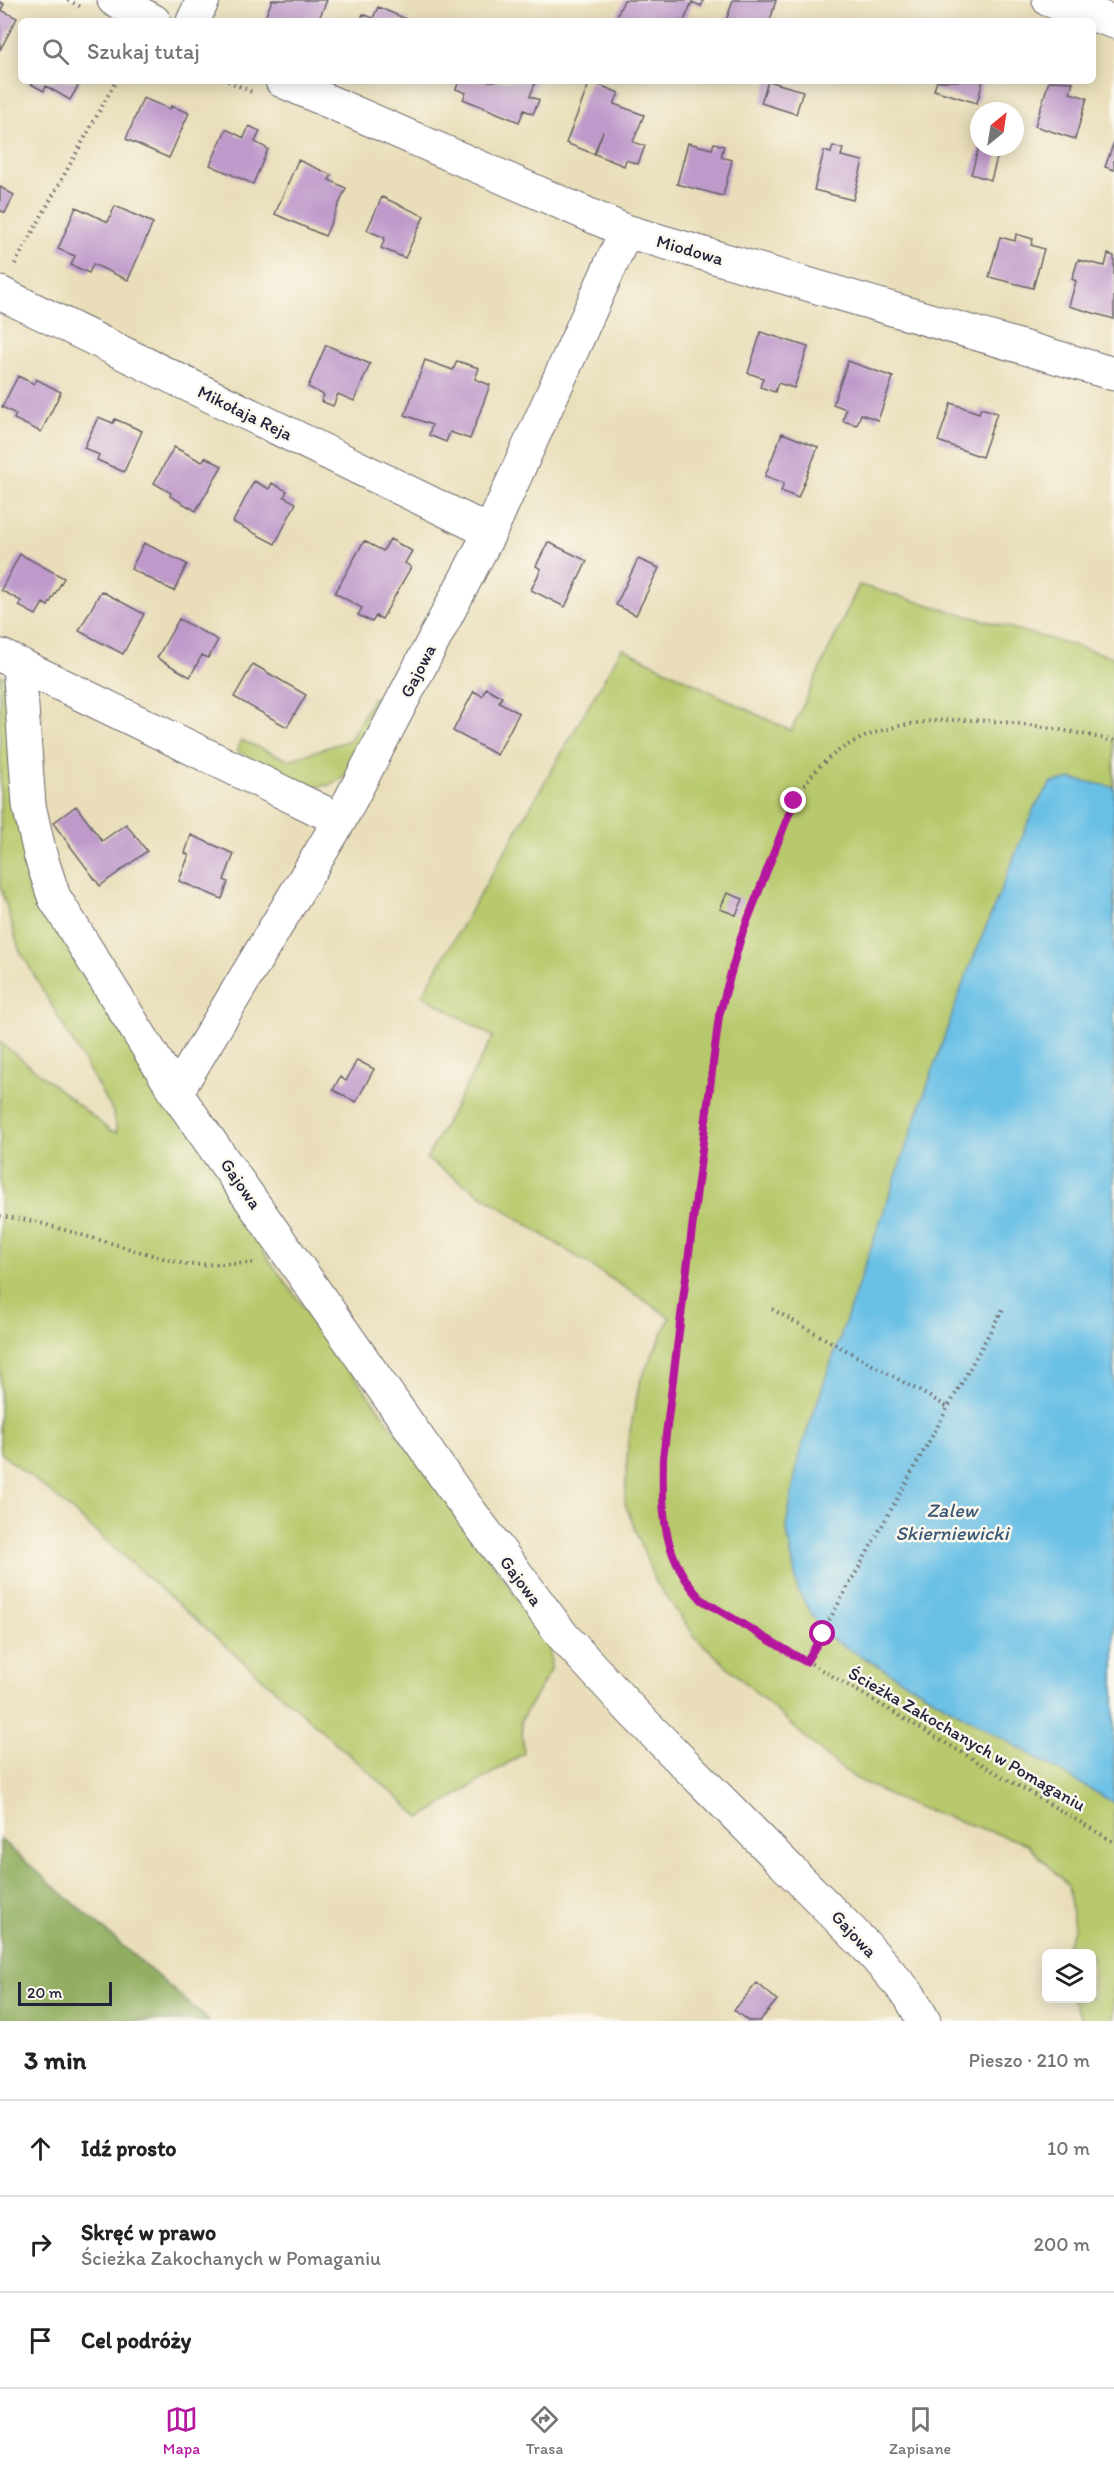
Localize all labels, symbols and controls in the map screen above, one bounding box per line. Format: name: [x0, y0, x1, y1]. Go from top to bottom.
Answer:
search box: [18, 18, 1096, 84]
icon: search: [39, 35, 72, 68]
text: Szukaj tutaj: [87, 38, 200, 65]
north arrow: [970, 102, 1024, 156]
street label: Miodowa: [654, 230, 727, 270]
street label: Mikołaja Reja: [194, 381, 297, 446]
street label: Gajowa: [395, 640, 441, 701]
route end: [780, 787, 806, 813]
street label: Gajowa: [216, 1154, 267, 1214]
water label: Zalew Skierniewicki: [896, 1498, 1010, 1545]
street label: Gajowa: [495, 1552, 547, 1611]
route start: [809, 1620, 835, 1646]
street label: Ścieżka Zakochanych w Pomaganiu: [845, 1662, 1090, 1816]
street label: Gajowa: [827, 1906, 882, 1963]
map controls: [1042, 1949, 1096, 2003]
button: layers: [1042, 1949, 1096, 2003]
scale bar: [18, 1979, 112, 2006]
text: 20 m: [27, 1983, 62, 2002]
text: 3 min: [24, 2044, 86, 2076]
text: Pieszo · 210 m: [969, 2048, 1090, 2072]
icon: ahead: [24, 2132, 57, 2165]
text: Idź prosto: [81, 2135, 177, 2162]
text: 10 m: [1047, 2136, 1090, 2160]
text: Skręć w prawo: [81, 2219, 216, 2246]
icon: right: [24, 2228, 57, 2261]
text: 200 m: [1034, 2232, 1090, 2256]
text: Ścieżka Zakochanych w Pomaganiu: [81, 2246, 381, 2270]
icon: arrive: [24, 2324, 57, 2357]
text: Cel podróży: [81, 2327, 191, 2354]
tab: Mapa: [163, 2403, 200, 2458]
tab: Trasa: [526, 2403, 563, 2458]
tab: Zapisane: [889, 2403, 951, 2458]

